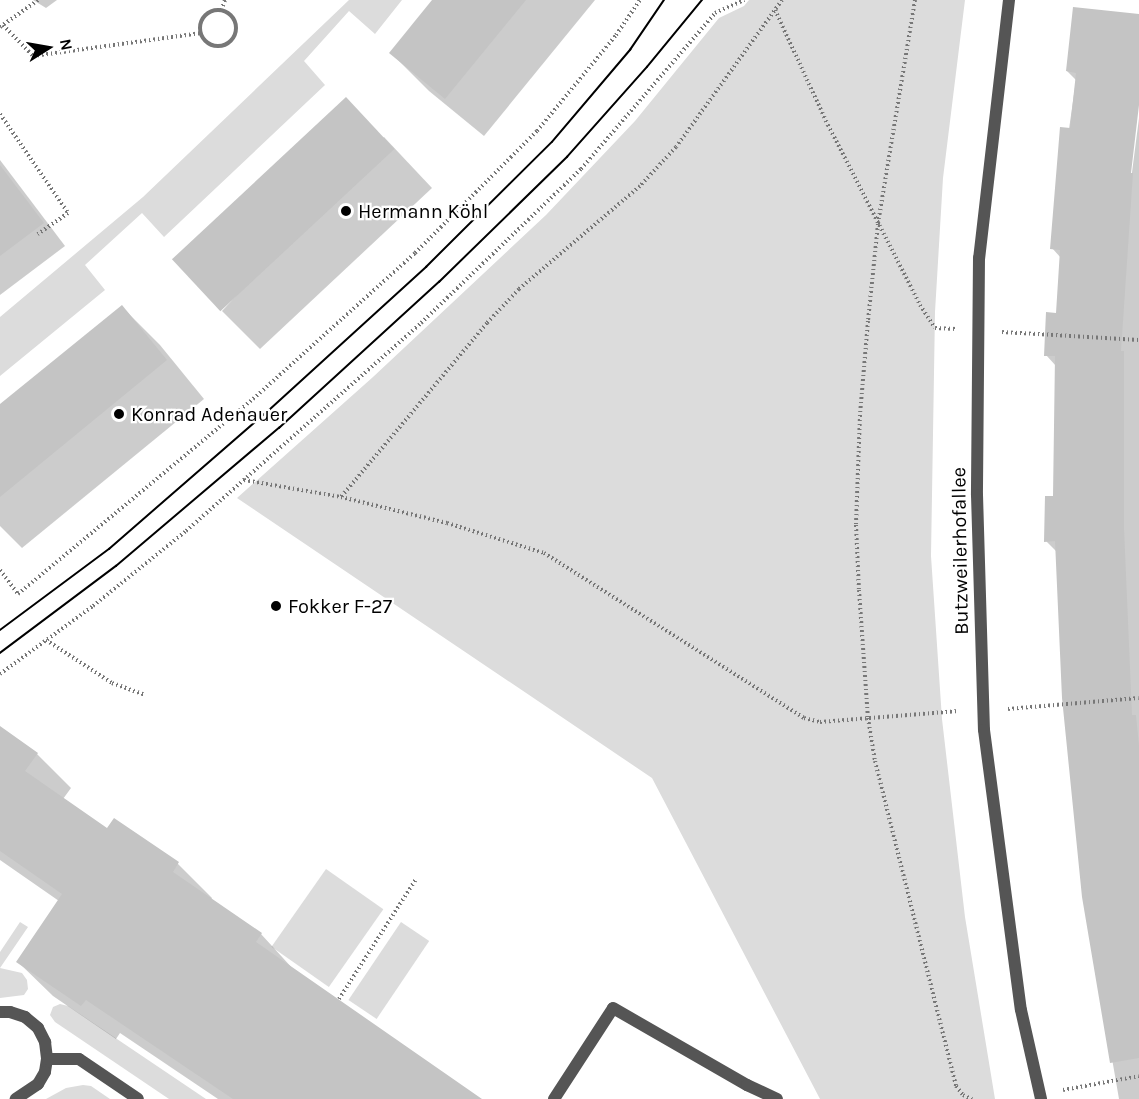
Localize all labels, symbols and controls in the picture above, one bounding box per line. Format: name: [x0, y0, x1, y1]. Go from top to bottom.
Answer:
north arrow: [18, 18, 78, 78]
text: N: [56, 37, 77, 52]
place label: Hermann Köhl: [358, 199, 488, 223]
marker: Hermann Köhl: [339, 204, 353, 218]
place label: Konrad Adenauer: [131, 402, 287, 426]
marker: Konrad Adenauer: [112, 407, 126, 421]
street label: Butzweilerhofallee: [947, 467, 973, 635]
place label: Fokker F-27: [288, 594, 392, 618]
marker: Fokker F-27: [269, 599, 283, 613]

